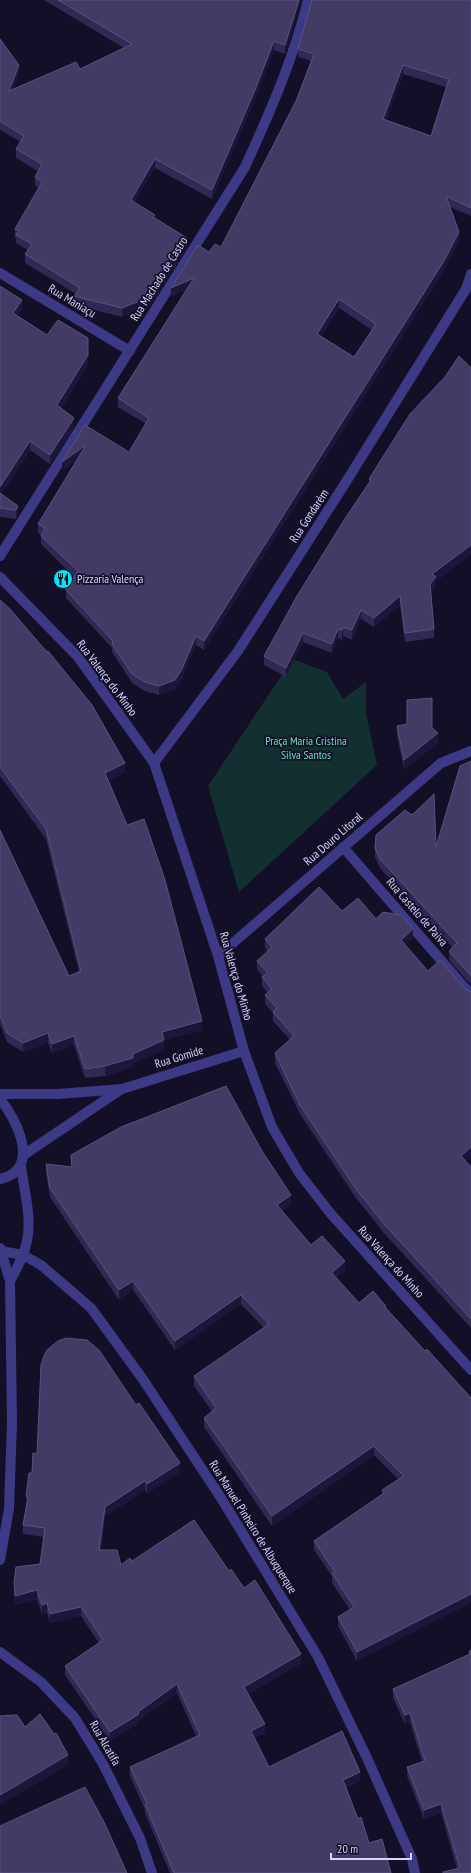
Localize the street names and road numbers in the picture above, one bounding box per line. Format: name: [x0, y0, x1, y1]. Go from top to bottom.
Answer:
street label: Rua Machado de Castro: [127, 234, 191, 324]
street label: Rua Maniaçu: [46, 281, 99, 321]
street label: Rua Gondarém: [286, 486, 332, 545]
street label: Rua Valença do Minho: [74, 637, 141, 719]
street label: Rua Douro Litoral: [300, 809, 365, 868]
street label: Rua Castelo de Paiva: [384, 874, 451, 949]
street label: Rua Valença do Minho: [217, 930, 256, 1022]
street label: Rua Gomide: [153, 1042, 205, 1071]
street label: Rua Valença do Minho: [355, 1223, 428, 1301]
street label: Rua Manuel Pinheiro de Albuquerque: [206, 1457, 301, 1596]
street label: Rua Alcatifa: [87, 1718, 124, 1768]

